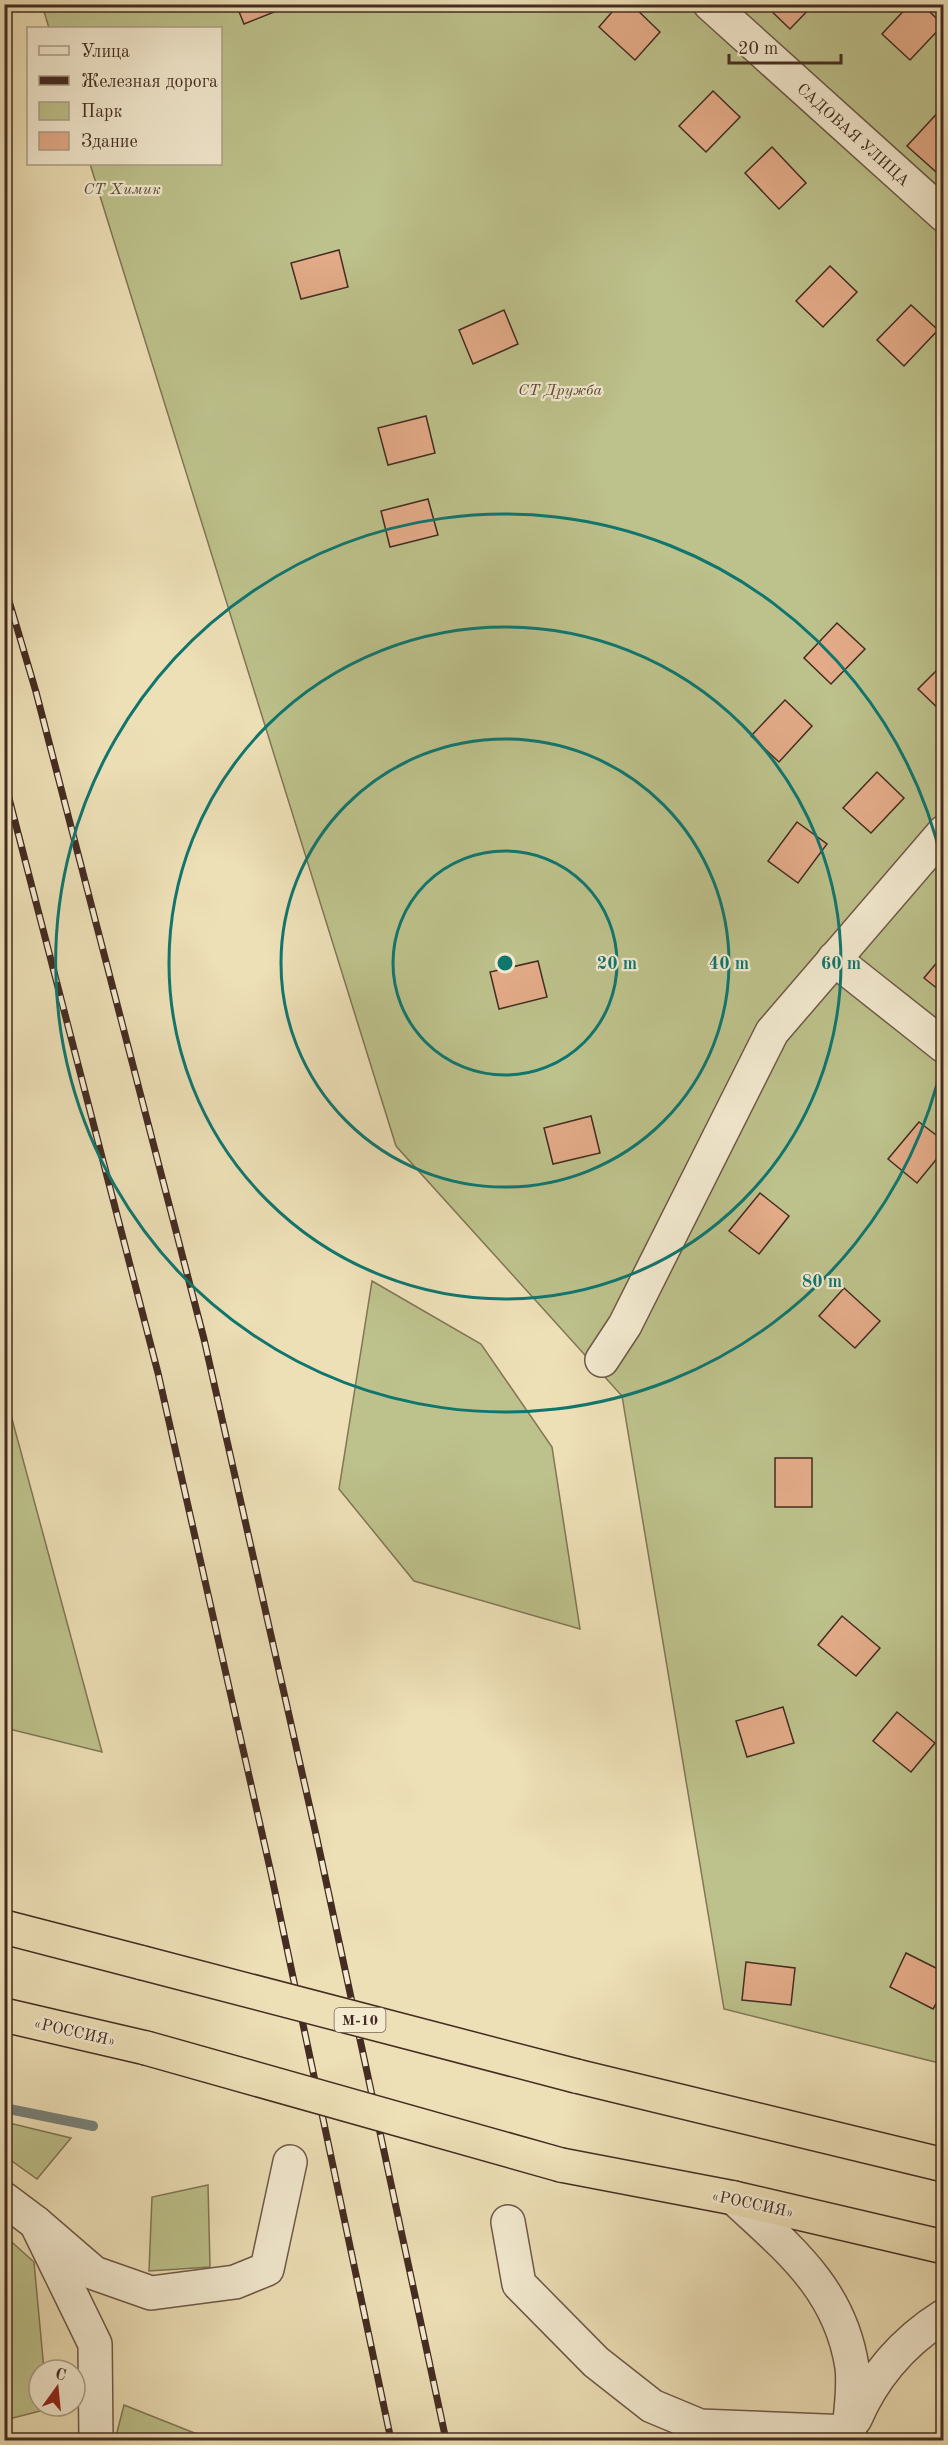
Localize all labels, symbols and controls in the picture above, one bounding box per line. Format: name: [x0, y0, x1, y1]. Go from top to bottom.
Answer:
legend: [27, 27, 222, 165]
scale bar: [729, 27, 842, 65]
text: 20 m: [738, 40, 778, 58]
text: Улица: [81, 43, 130, 61]
text: Железная дорога: [81, 73, 218, 91]
street label: САДОВАЯ УЛИЦА: [793, 81, 912, 190]
text: Парк: [81, 103, 122, 121]
text: Здание: [81, 133, 138, 151]
park label: СТ Химик: [83, 182, 161, 198]
park label: СТ Дружба: [518, 383, 602, 399]
centre of rings: [495, 953, 515, 973]
text: 20 m: [597, 955, 637, 973]
text: 40 m: [709, 955, 749, 973]
text: 60 m: [821, 955, 861, 973]
text: 80 m: [802, 1273, 842, 1291]
road number: М-10: [334, 2008, 386, 2032]
street label: «РОССИЯ»: [32, 2016, 117, 2050]
street label: «РОССИЯ»: [710, 2188, 795, 2221]
north arrow: [27, 2358, 87, 2418]
text: С: [53, 2366, 68, 2385]

